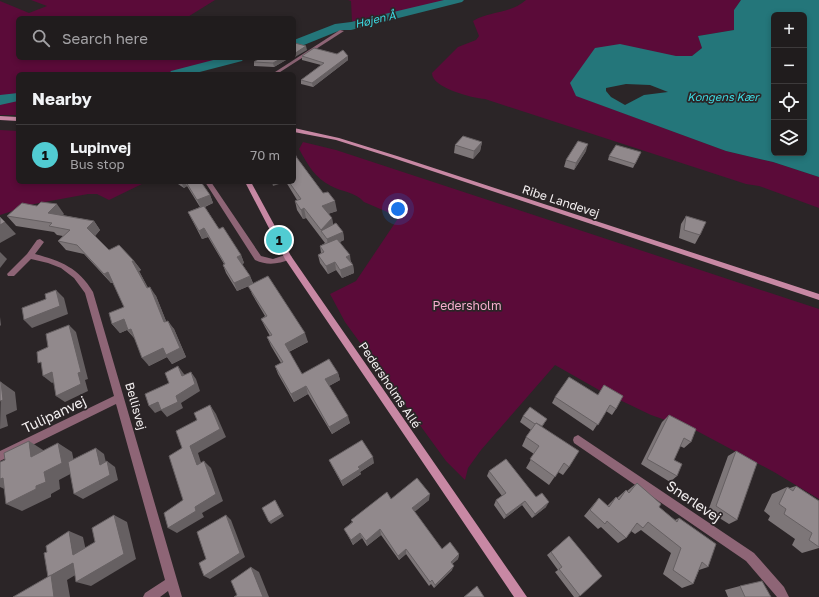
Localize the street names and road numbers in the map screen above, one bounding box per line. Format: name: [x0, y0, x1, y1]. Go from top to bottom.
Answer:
street label: Ribe Landevej: [520, 181, 602, 221]
street label: Pedersholms Allé: [356, 339, 424, 431]
street label: Bellisvej: [122, 380, 150, 432]
street label: Tulipanvej: [19, 392, 89, 436]
street label: Snerlevej: [663, 476, 725, 526]

